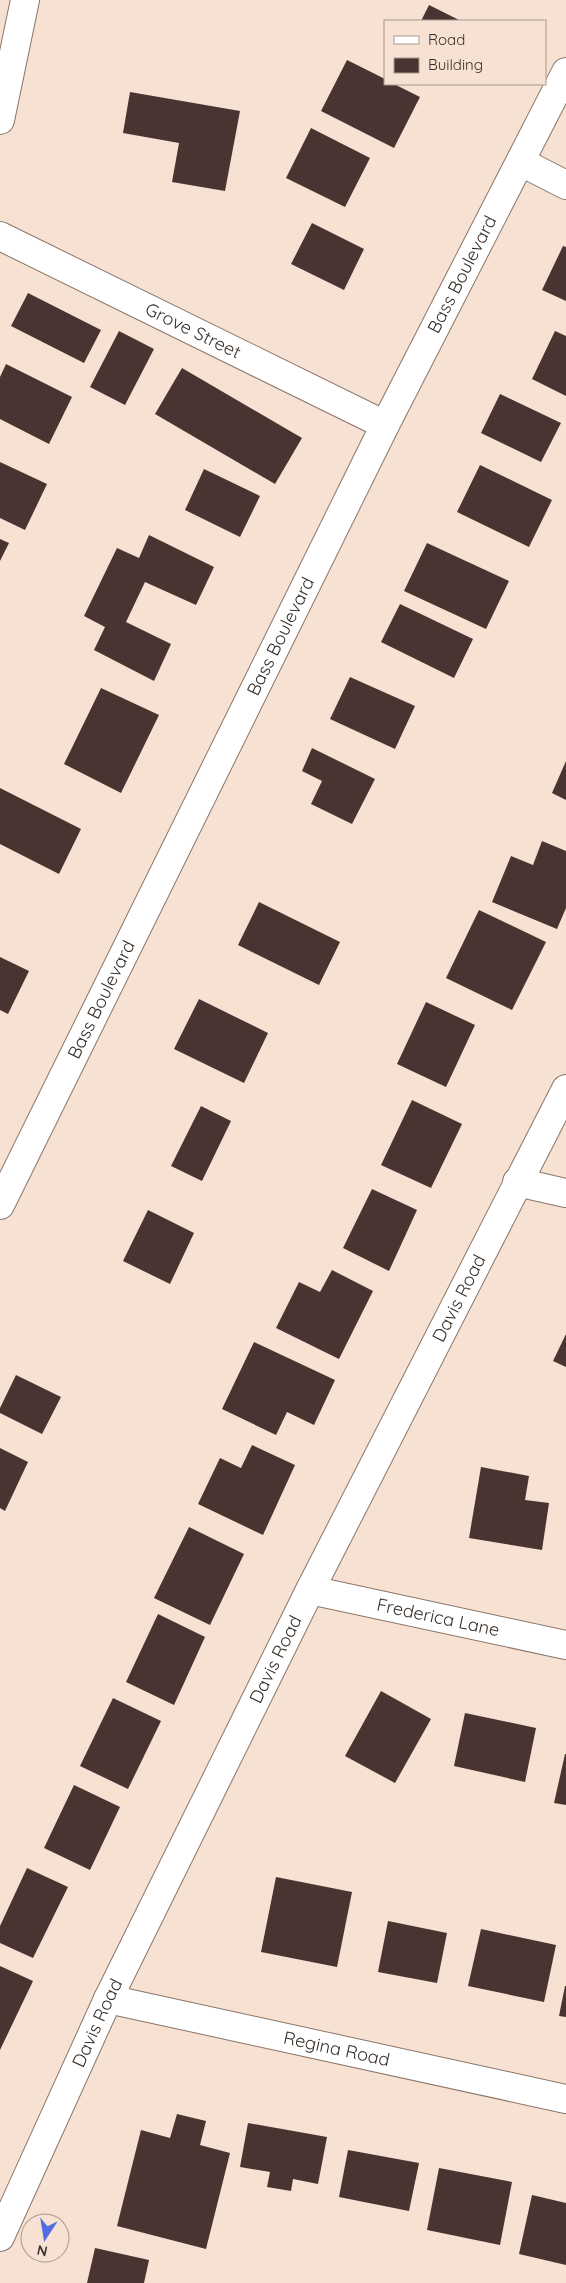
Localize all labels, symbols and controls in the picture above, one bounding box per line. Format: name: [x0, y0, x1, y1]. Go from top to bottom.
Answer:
legend: [384, 20, 546, 85]
text: Road: [428, 30, 465, 49]
text: Building: [428, 55, 483, 74]
street label: Bass Boulevard: [422, 211, 501, 337]
street label: Grove Street: [142, 297, 245, 363]
street label: Bass Boulevard: [241, 573, 319, 699]
street label: Bass Boulevard: [62, 936, 140, 1062]
street label: Davis Road: [427, 1251, 490, 1346]
street label: Frederica Lane: [375, 1593, 502, 1641]
street label: Davis Road: [244, 1612, 307, 1707]
street label: Davis Road: [67, 1975, 127, 2071]
street label: Regina Road: [281, 2026, 392, 2071]
north arrow: [20, 2213, 70, 2263]
text: N: [35, 2241, 49, 2261]

